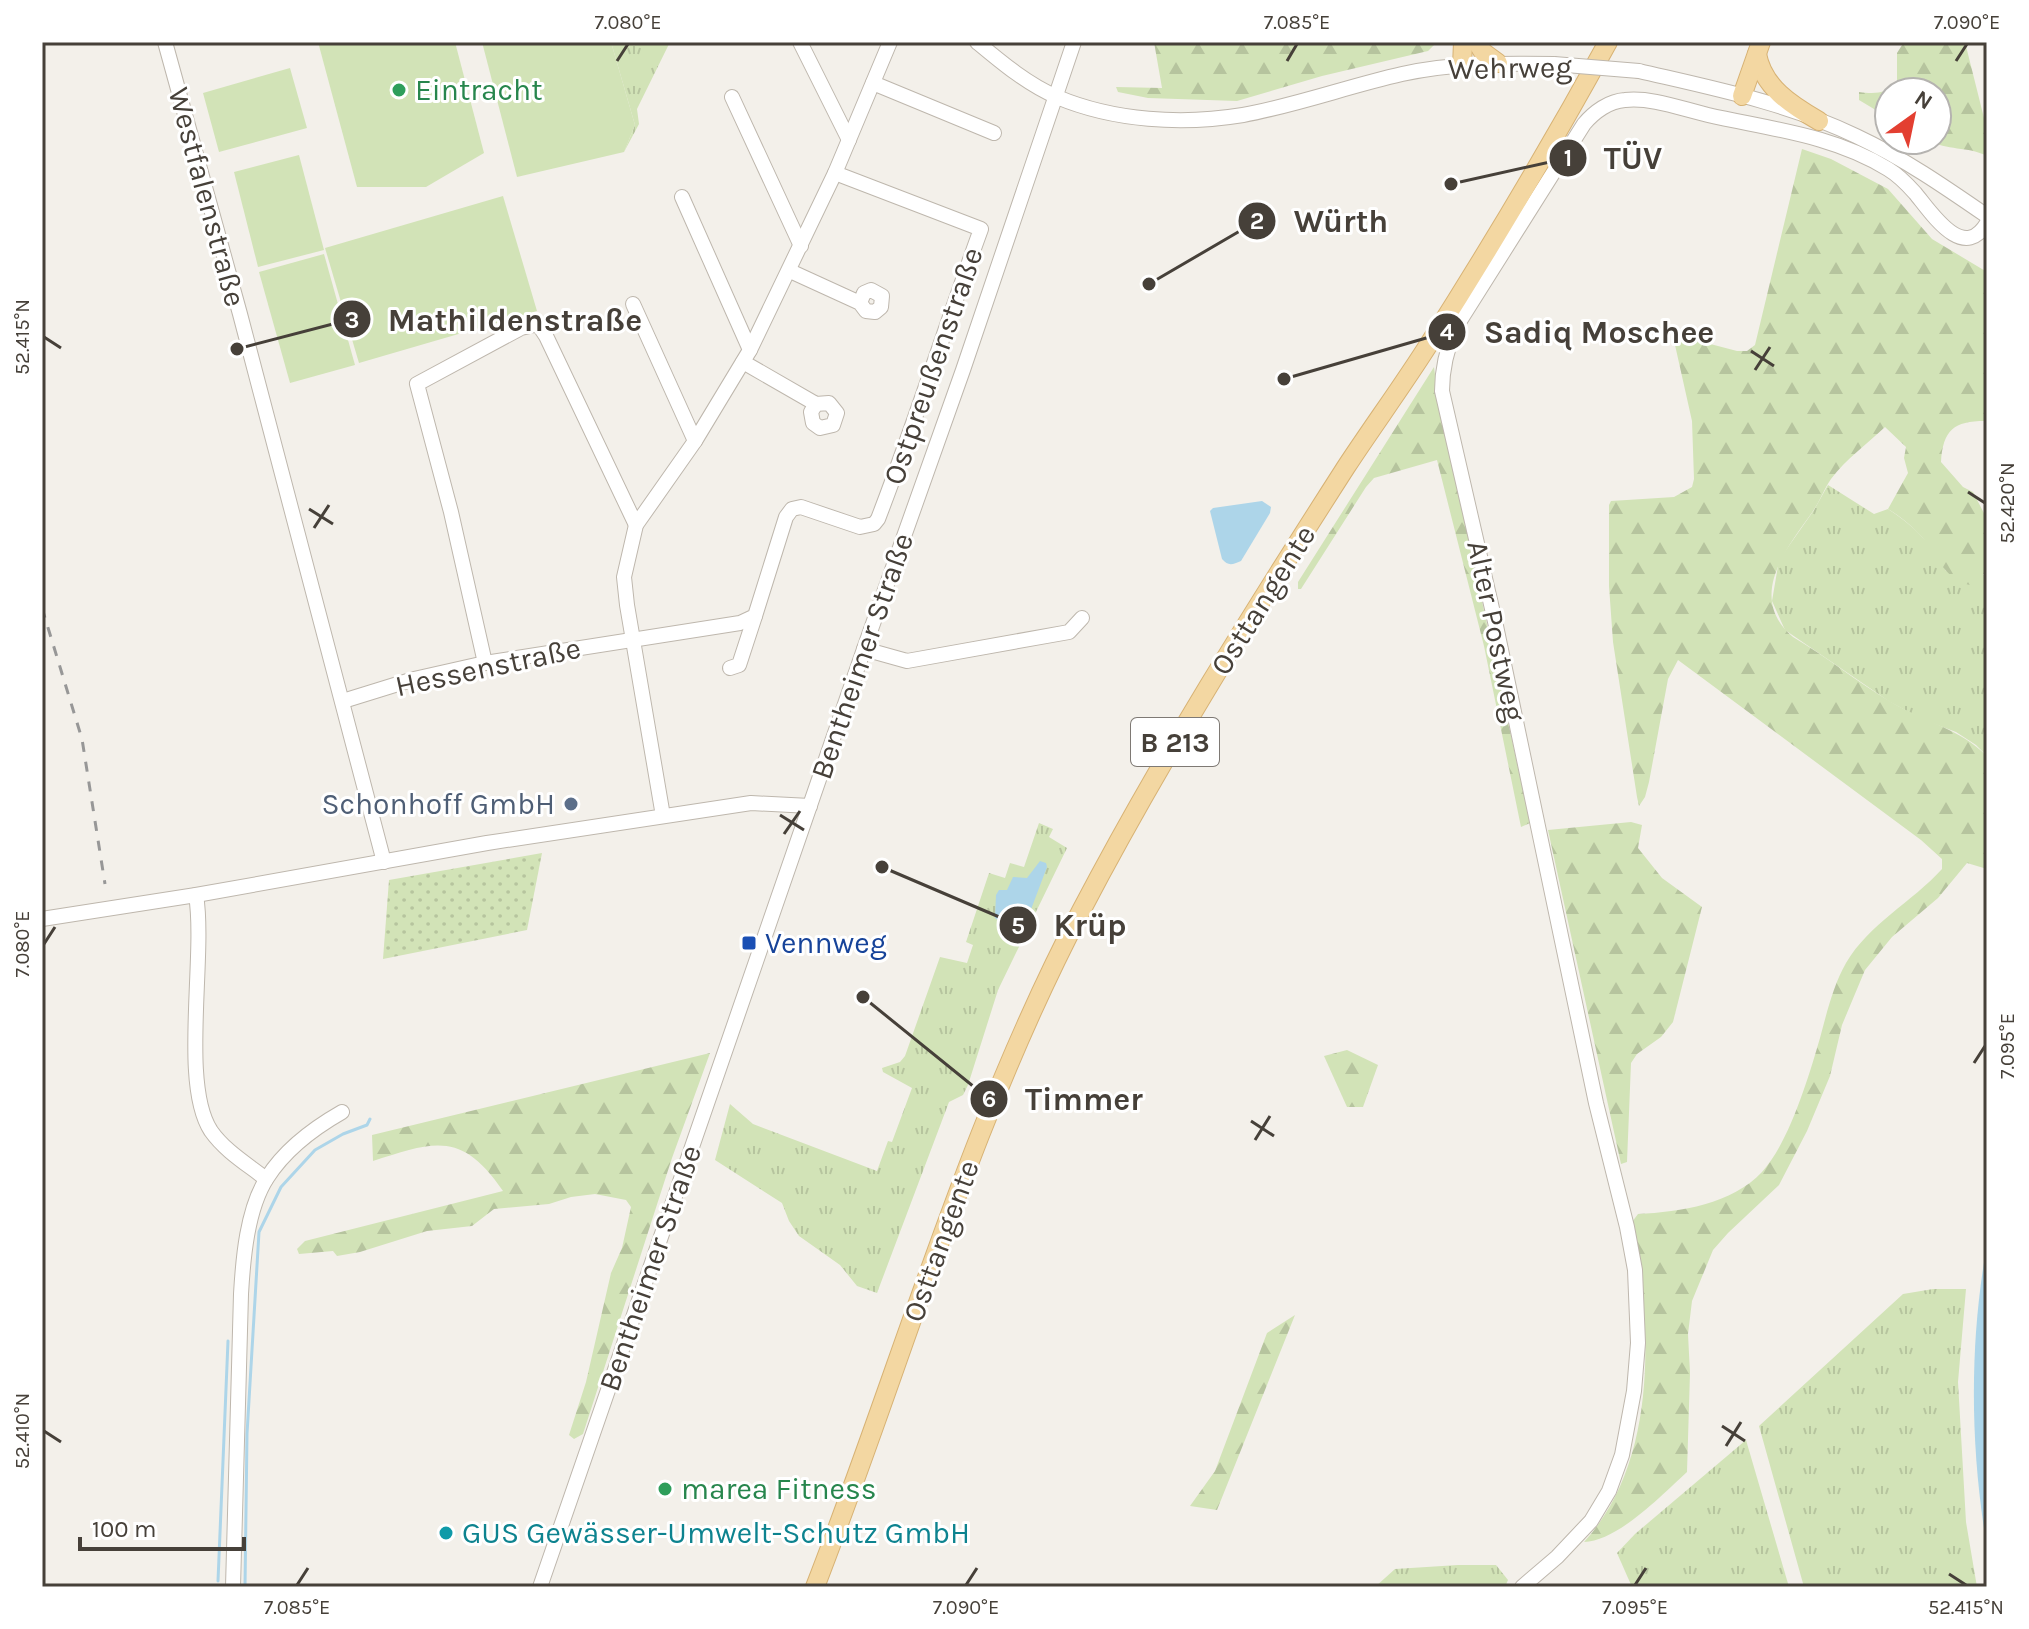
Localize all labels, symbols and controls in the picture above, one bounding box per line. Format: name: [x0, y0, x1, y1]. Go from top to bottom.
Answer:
text: 7.080°E: [594, 11, 662, 34]
text: 7.085°E: [1264, 11, 1330, 34]
text: 7.090°E: [1934, 11, 2000, 34]
street label: Wehrweg: [1448, 49, 1573, 87]
place label: Eintracht: [415, 72, 542, 108]
north arrow: [1873, 76, 1953, 156]
marker: Eintracht: [390, 81, 408, 99]
street label: Westfalenstraße: [160, 84, 254, 310]
text: N: [1910, 85, 1937, 115]
callout: TÜV: [1548, 130, 1678, 186]
text: TÜV: [1604, 140, 1662, 177]
text: 1: [1564, 144, 1572, 172]
callout: Würth: [1237, 193, 1404, 249]
text: Würth: [1294, 203, 1388, 240]
text: 2: [1250, 207, 1264, 235]
street label: Ostpreußenstraße: [876, 243, 990, 489]
callout: Mathildenstraße: [332, 291, 659, 347]
text: 52.415°N: [11, 299, 34, 375]
text: Mathildenstraße: [388, 302, 642, 339]
callout: Sadiq Moschee: [1427, 304, 1730, 360]
text: 3: [345, 306, 359, 334]
text: Sadiq Moschee: [1484, 314, 1714, 351]
text: 4: [1440, 318, 1454, 346]
text: 52.420°N: [1996, 462, 2019, 544]
street label: Osttangente: [1203, 519, 1323, 681]
street label: Bentheimer Straße: [803, 528, 921, 784]
street label: Alter Postweg: [1459, 537, 1533, 725]
street label: Hessenstraße: [392, 630, 584, 704]
road number: B 213: [1131, 718, 1219, 766]
place label: Schonhoff GmbH: [321, 786, 555, 822]
marker: Schonhoff GmbH: [562, 795, 580, 813]
callout: Krüp: [998, 897, 1143, 953]
text: Krüp: [1053, 907, 1127, 944]
text: 7.080°E: [11, 910, 34, 978]
text: 5: [1011, 912, 1025, 940]
place label: Vennweg: [765, 925, 887, 961]
marker: Vennweg: [740, 934, 758, 952]
text: 7.095°E: [1996, 1013, 2019, 1079]
callout: Timmer: [969, 1071, 1159, 1127]
text: Timmer: [1025, 1081, 1143, 1118]
text: 6: [982, 1085, 996, 1113]
street label: Bentheimer Straße: [591, 1140, 709, 1396]
street label: Osttangente: [895, 1155, 987, 1327]
text: 52.410°N: [11, 1393, 34, 1469]
place label: marea Fitness: [681, 1471, 876, 1507]
marker: marea Fitness: [656, 1480, 674, 1498]
scale bar: [80, 1501, 244, 1551]
text: 100 m: [92, 1515, 157, 1543]
place label: GUS Gewässer-Umwelt-Schutz GmbH: [462, 1515, 970, 1551]
marker: GUS Gewässer-Umwelt-Schutz GmbH: [437, 1524, 455, 1542]
text: 7.085°E: [264, 1596, 330, 1619]
text: 7.090°E: [933, 1596, 999, 1619]
text: 7.095°E: [1602, 1596, 1668, 1619]
text: 52.415°N: [1928, 1596, 2004, 1619]

